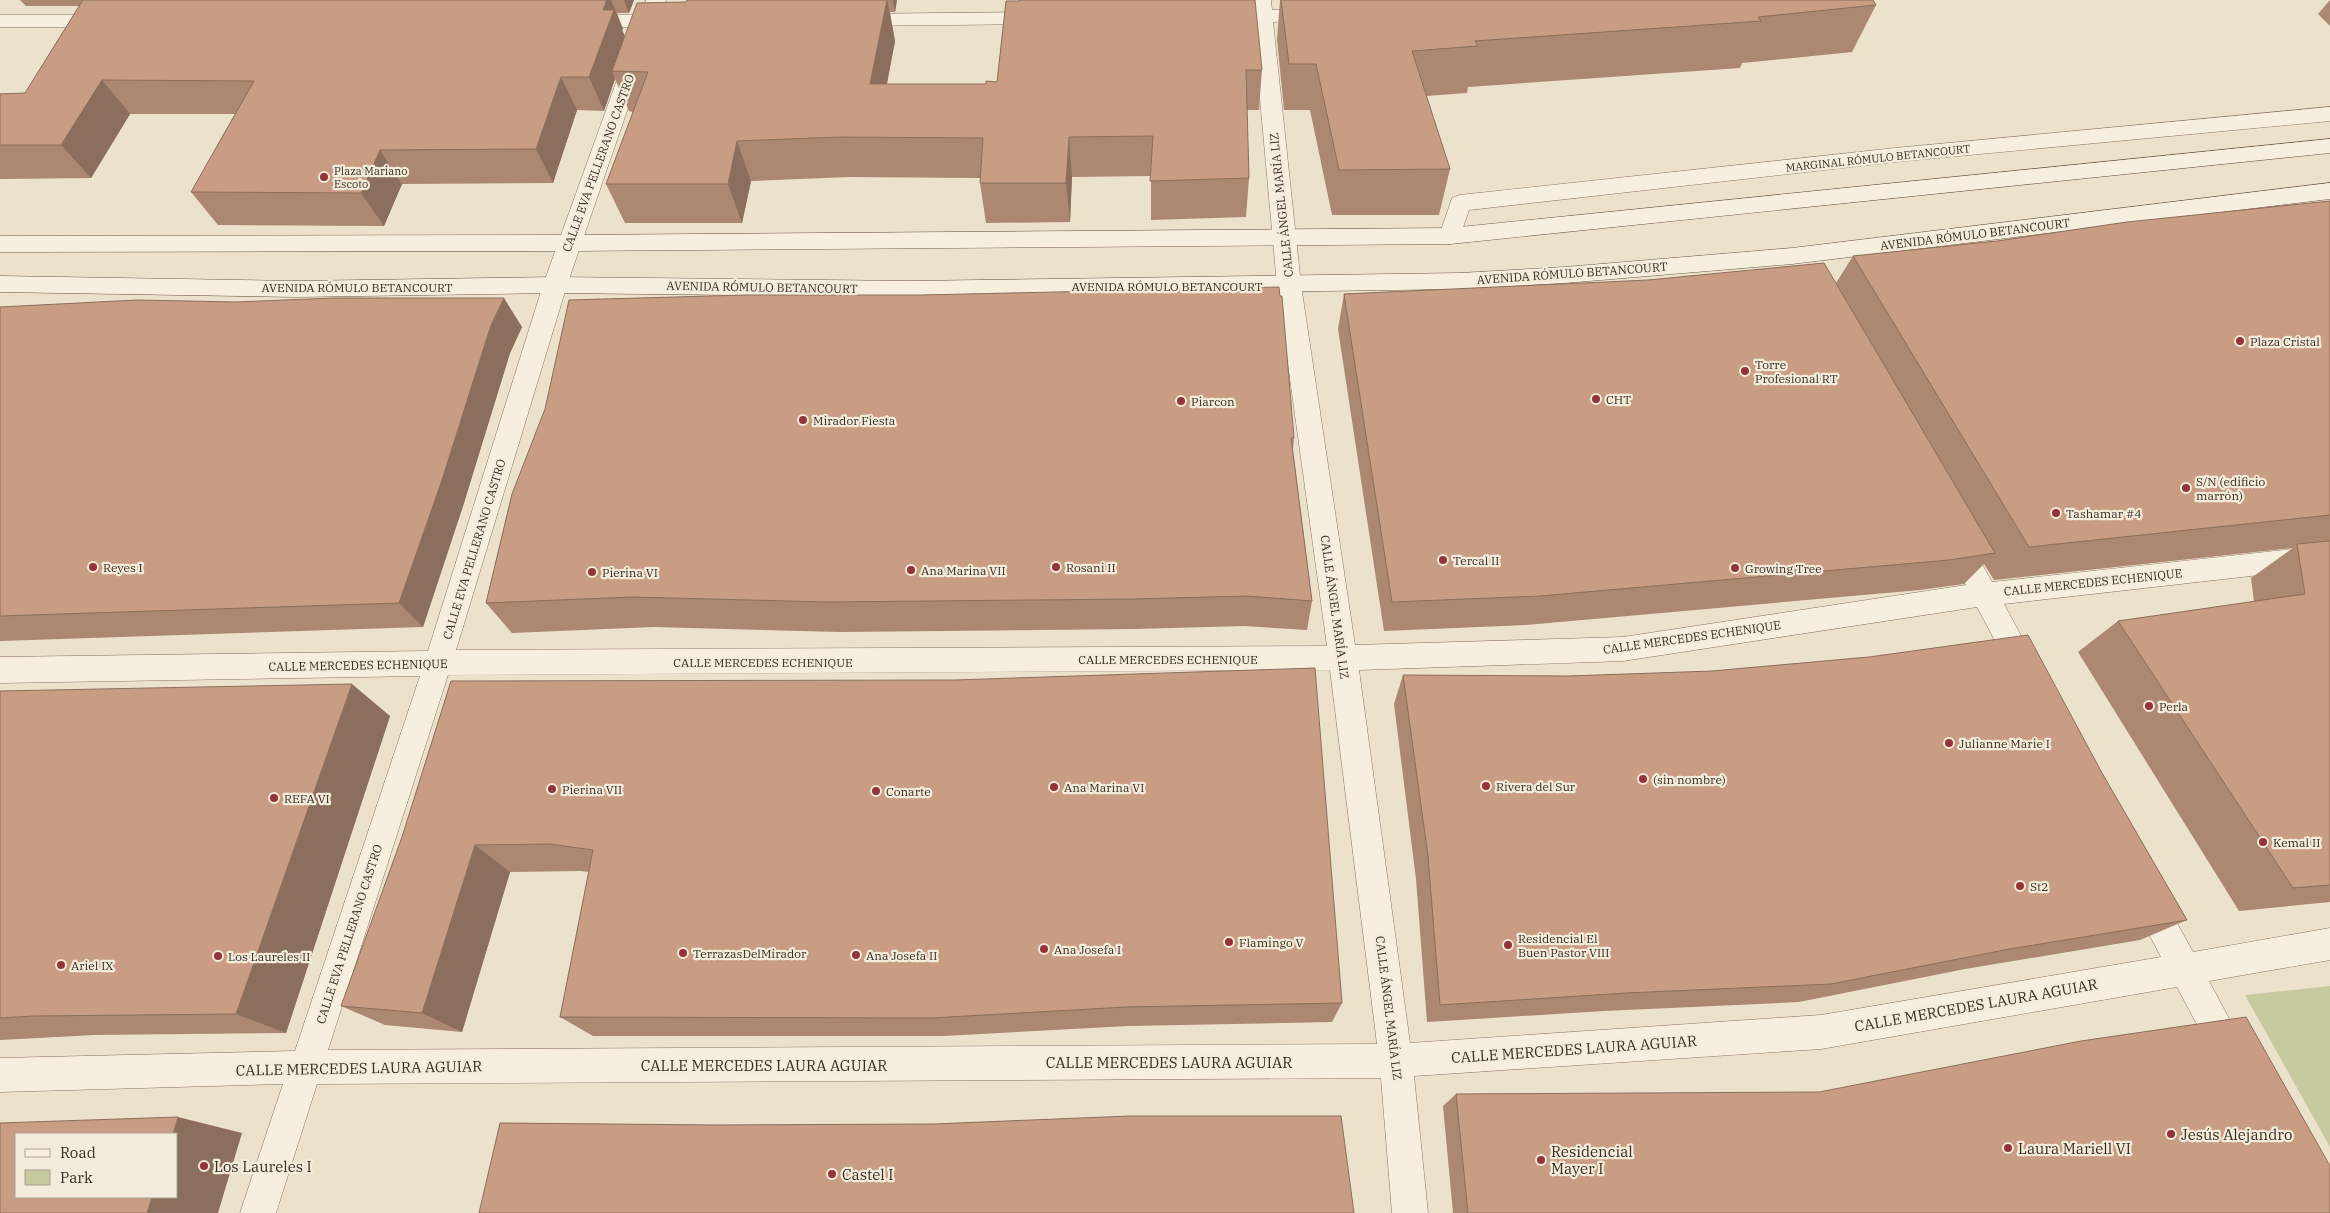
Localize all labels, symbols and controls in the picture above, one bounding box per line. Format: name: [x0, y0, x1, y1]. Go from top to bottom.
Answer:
street label: CALLE EVA PELLERANO CASTRO: [559, 72, 637, 254]
street label: CALLE ÁNGEL MARÍA LIZ: [1266, 132, 1296, 278]
street label: MARGINAL RÓMULO BETANCOURT: [1785, 141, 1971, 175]
place label: Plaza Mariano Escoto: [334, 164, 408, 191]
marker: Plaza Mariano Escoto: [318, 171, 330, 183]
street label: AVENIDA RÓMULO BETANCOURT: [1879, 215, 2071, 253]
street label: AVENIDA RÓMULO BETANCOURT: [1476, 259, 1668, 287]
street label: AVENIDA RÓMULO BETANCOURT: [666, 278, 858, 296]
street label: AVENIDA RÓMULO BETANCOURT: [1071, 279, 1263, 294]
street label: AVENIDA RÓMULO BETANCOURT: [261, 280, 453, 295]
place label: Plaza Cristal: [2250, 334, 2320, 349]
marker: Plaza Cristal: [2234, 335, 2246, 347]
place label: Torre Profesional RT: [1755, 357, 1838, 386]
marker: Torre Profesional RT: [1739, 365, 1751, 377]
place label: CHT: [1606, 392, 1631, 407]
marker: CHT: [1590, 393, 1602, 405]
place label: Piarcon: [1191, 394, 1235, 409]
marker: Piarcon: [1175, 395, 1187, 407]
place label: Mirador Fiesta: [813, 413, 896, 428]
marker: Mirador Fiesta: [797, 414, 809, 426]
street label: CALLE EVA PELLERANO CASTRO: [439, 457, 509, 641]
place label: S/N (edificio marrón): [2196, 474, 2266, 503]
marker: S/N (edificio marrón): [2180, 482, 2192, 494]
place label: Tashamar #4: [2066, 506, 2141, 521]
marker: Tashamar #4: [2050, 507, 2062, 519]
street label: CALLE ÁNGEL MARÍA LIZ: [1317, 534, 1353, 680]
place label: Tercal II: [1453, 553, 1499, 568]
marker: Tercal II: [1437, 554, 1449, 566]
place label: Reyes I: [103, 560, 143, 575]
place label: Rosani II: [1066, 560, 1116, 575]
marker: Reyes I: [87, 561, 99, 573]
marker: Rosani II: [1050, 561, 1062, 573]
place label: Growing Tree: [1745, 561, 1822, 576]
marker: Growing Tree: [1729, 562, 1741, 574]
place label: Ana Marina VII: [921, 563, 1006, 578]
marker: Ana Marina VII: [905, 564, 917, 576]
place label: Pierina VI: [602, 565, 658, 580]
street label: CALLE MERCEDES ECHENIQUE: [2003, 565, 2183, 599]
marker: Pierina VI: [586, 566, 598, 578]
street label: CALLE MERCEDES ECHENIQUE: [1602, 617, 1782, 657]
street label: CALLE MERCEDES ECHENIQUE: [1078, 652, 1258, 667]
street label: CALLE MERCEDES ECHENIQUE: [673, 655, 853, 670]
street label: CALLE MERCEDES ECHENIQUE: [268, 656, 448, 674]
place label: Perla: [2159, 699, 2189, 714]
marker: Perla: [2143, 700, 2155, 712]
place label: Julianne Marie I: [1959, 736, 2050, 751]
marker: Julianne Marie I: [1943, 737, 1955, 749]
place label: (sin nombre): [1653, 772, 1726, 787]
marker: (sin nombre): [1637, 773, 1649, 785]
place label: Rivera del Sur: [1496, 779, 1576, 794]
place label: Ana Marina VI: [1064, 780, 1144, 795]
marker: Rivera del Sur: [1480, 780, 1492, 792]
marker: Ana Marina VI: [1048, 781, 1060, 793]
place label: Pierina VII: [562, 782, 622, 797]
marker: Pierina VII: [546, 783, 558, 795]
place label: Conarte: [886, 784, 931, 799]
marker: Conarte: [870, 785, 882, 797]
place label: REFA VI: [284, 791, 330, 806]
marker: REFA VI: [268, 792, 280, 804]
place label: Kemal II: [2273, 835, 2320, 850]
marker: Kemal II: [2257, 836, 2269, 848]
street label: CALLE EVA PELLERANO CASTRO: [313, 842, 385, 1026]
place label: St2: [2030, 879, 2049, 894]
marker: St2: [2014, 880, 2026, 892]
place label: Residencial El Buen Pastor VIII: [1518, 931, 1609, 960]
place label: Flamingo V: [1239, 935, 1304, 950]
street label: CALLE ÁNGEL MARÍA LIZ: [1373, 935, 1405, 1081]
marker: Flamingo V: [1223, 936, 1235, 948]
marker: Residencial El Buen Pastor VIII: [1502, 939, 1514, 951]
place label: Ana Josefa I: [1054, 942, 1121, 957]
marker: Ana Josefa I: [1038, 943, 1050, 955]
place label: TerrazasDelMirador: [693, 946, 807, 961]
marker: TerrazasDelMirador: [677, 947, 689, 959]
place label: Ana Josefa II: [866, 948, 937, 963]
place label: Los Laureles II: [228, 949, 310, 964]
marker: Ana Josefa II: [850, 949, 862, 961]
marker: Los Laureles II: [212, 950, 224, 962]
place label: Ariel IX: [71, 958, 113, 973]
marker: Ariel IX: [55, 959, 67, 971]
street label: CALLE MERCEDES LAURA AGUIAR: [1853, 974, 2099, 1036]
street label: CALLE MERCEDES LAURA AGUIAR: [1450, 1031, 1698, 1067]
street label: CALLE MERCEDES LAURA AGUIAR: [1046, 1053, 1292, 1072]
street label: CALLE MERCEDES LAURA AGUIAR: [236, 1056, 482, 1080]
street label: CALLE MERCEDES LAURA AGUIAR: [641, 1056, 887, 1075]
place label: Jesús Alejandro: [2181, 1125, 2292, 1144]
marker: Jesús Alejandro: [2165, 1128, 2177, 1140]
legend: [15, 1133, 178, 1198]
place label: Laura Mariell VI: [2018, 1139, 2131, 1158]
place label: Residencial Mayer I: [1551, 1142, 1633, 1178]
marker: Laura Mariell VI: [2002, 1142, 2014, 1154]
text: Road: [60, 1143, 96, 1162]
marker: Residencial Mayer I: [1535, 1154, 1547, 1166]
place label: Los Laureles I: [214, 1157, 312, 1176]
marker: Los Laureles I: [198, 1160, 210, 1172]
place label: Castel I: [842, 1165, 894, 1184]
text: Park: [60, 1168, 93, 1187]
marker: Castel I: [826, 1168, 838, 1180]

